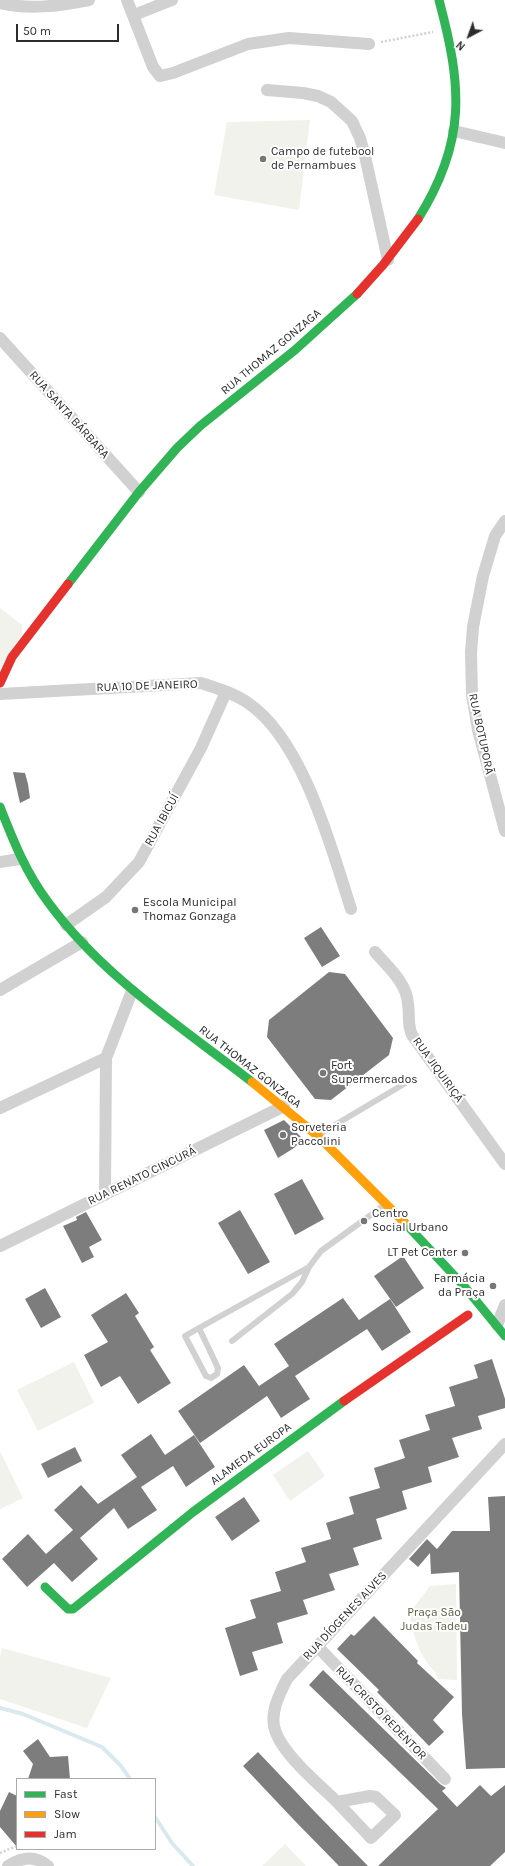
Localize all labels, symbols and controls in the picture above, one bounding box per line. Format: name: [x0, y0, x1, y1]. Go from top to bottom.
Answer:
scale bar: [18, 16, 121, 42]
north arrow: [449, 16, 489, 56]
text: 50 m: [23, 24, 51, 38]
text: N: [454, 38, 468, 53]
place label: Campo de futebool de Pernambues: [271, 145, 374, 173]
marker: Campo de futebool de Pernambues: [258, 154, 268, 164]
street label: RUA THOMAZ GONZAGA: [218, 306, 324, 398]
street label: RUA SANTA BÁRBARA: [26, 368, 112, 462]
street label: RUA 10 DE JANEIRO: [96, 677, 198, 695]
street label: RUA BOTUPORÃ: [465, 692, 497, 776]
street label: RUA IBICUÍ: [142, 791, 182, 849]
place label: Escola Municipal Thomaz Gonzaga: [143, 896, 237, 924]
marker: Escola Municipal Thomaz Gonzaga: [130, 905, 140, 915]
street label: RUA THOMAZ GONZAGA: [196, 1023, 304, 1111]
street label: RUA JIQUIRIÇÁ: [410, 1035, 466, 1105]
place label: Fort Supermercados: [331, 1059, 418, 1087]
marker: Fort Supermercados: [318, 1068, 328, 1078]
place label: Sorveteria Paccolini: [291, 1121, 347, 1149]
marker: Sorveteria Paccolini: [278, 1130, 288, 1140]
street label: RUA RENATO CINCURÁ: [86, 1144, 198, 1208]
place label: Centro Social Urbano: [372, 1207, 448, 1235]
marker: Centro Social Urbano: [359, 1216, 369, 1226]
place label: LT Pet Center: [387, 1246, 457, 1260]
marker: LT Pet Center: [460, 1248, 470, 1258]
place label: Farmácia da Praça: [434, 1272, 485, 1300]
marker: Farmácia da Praça: [488, 1281, 498, 1291]
street label: ALAMEDA EUROPA: [208, 1420, 294, 1488]
street label: RUA DÍOGENES ALVES: [300, 1569, 390, 1663]
park label: Praça São Judas Tadeu: [400, 1606, 468, 1634]
street label: RUA CRISTO REDENTOR: [332, 1663, 430, 1763]
legend: [16, 1778, 156, 1850]
text: Fast: [54, 1787, 77, 1801]
text: Slow: [54, 1807, 80, 1821]
text: Jam: [54, 1827, 77, 1841]

